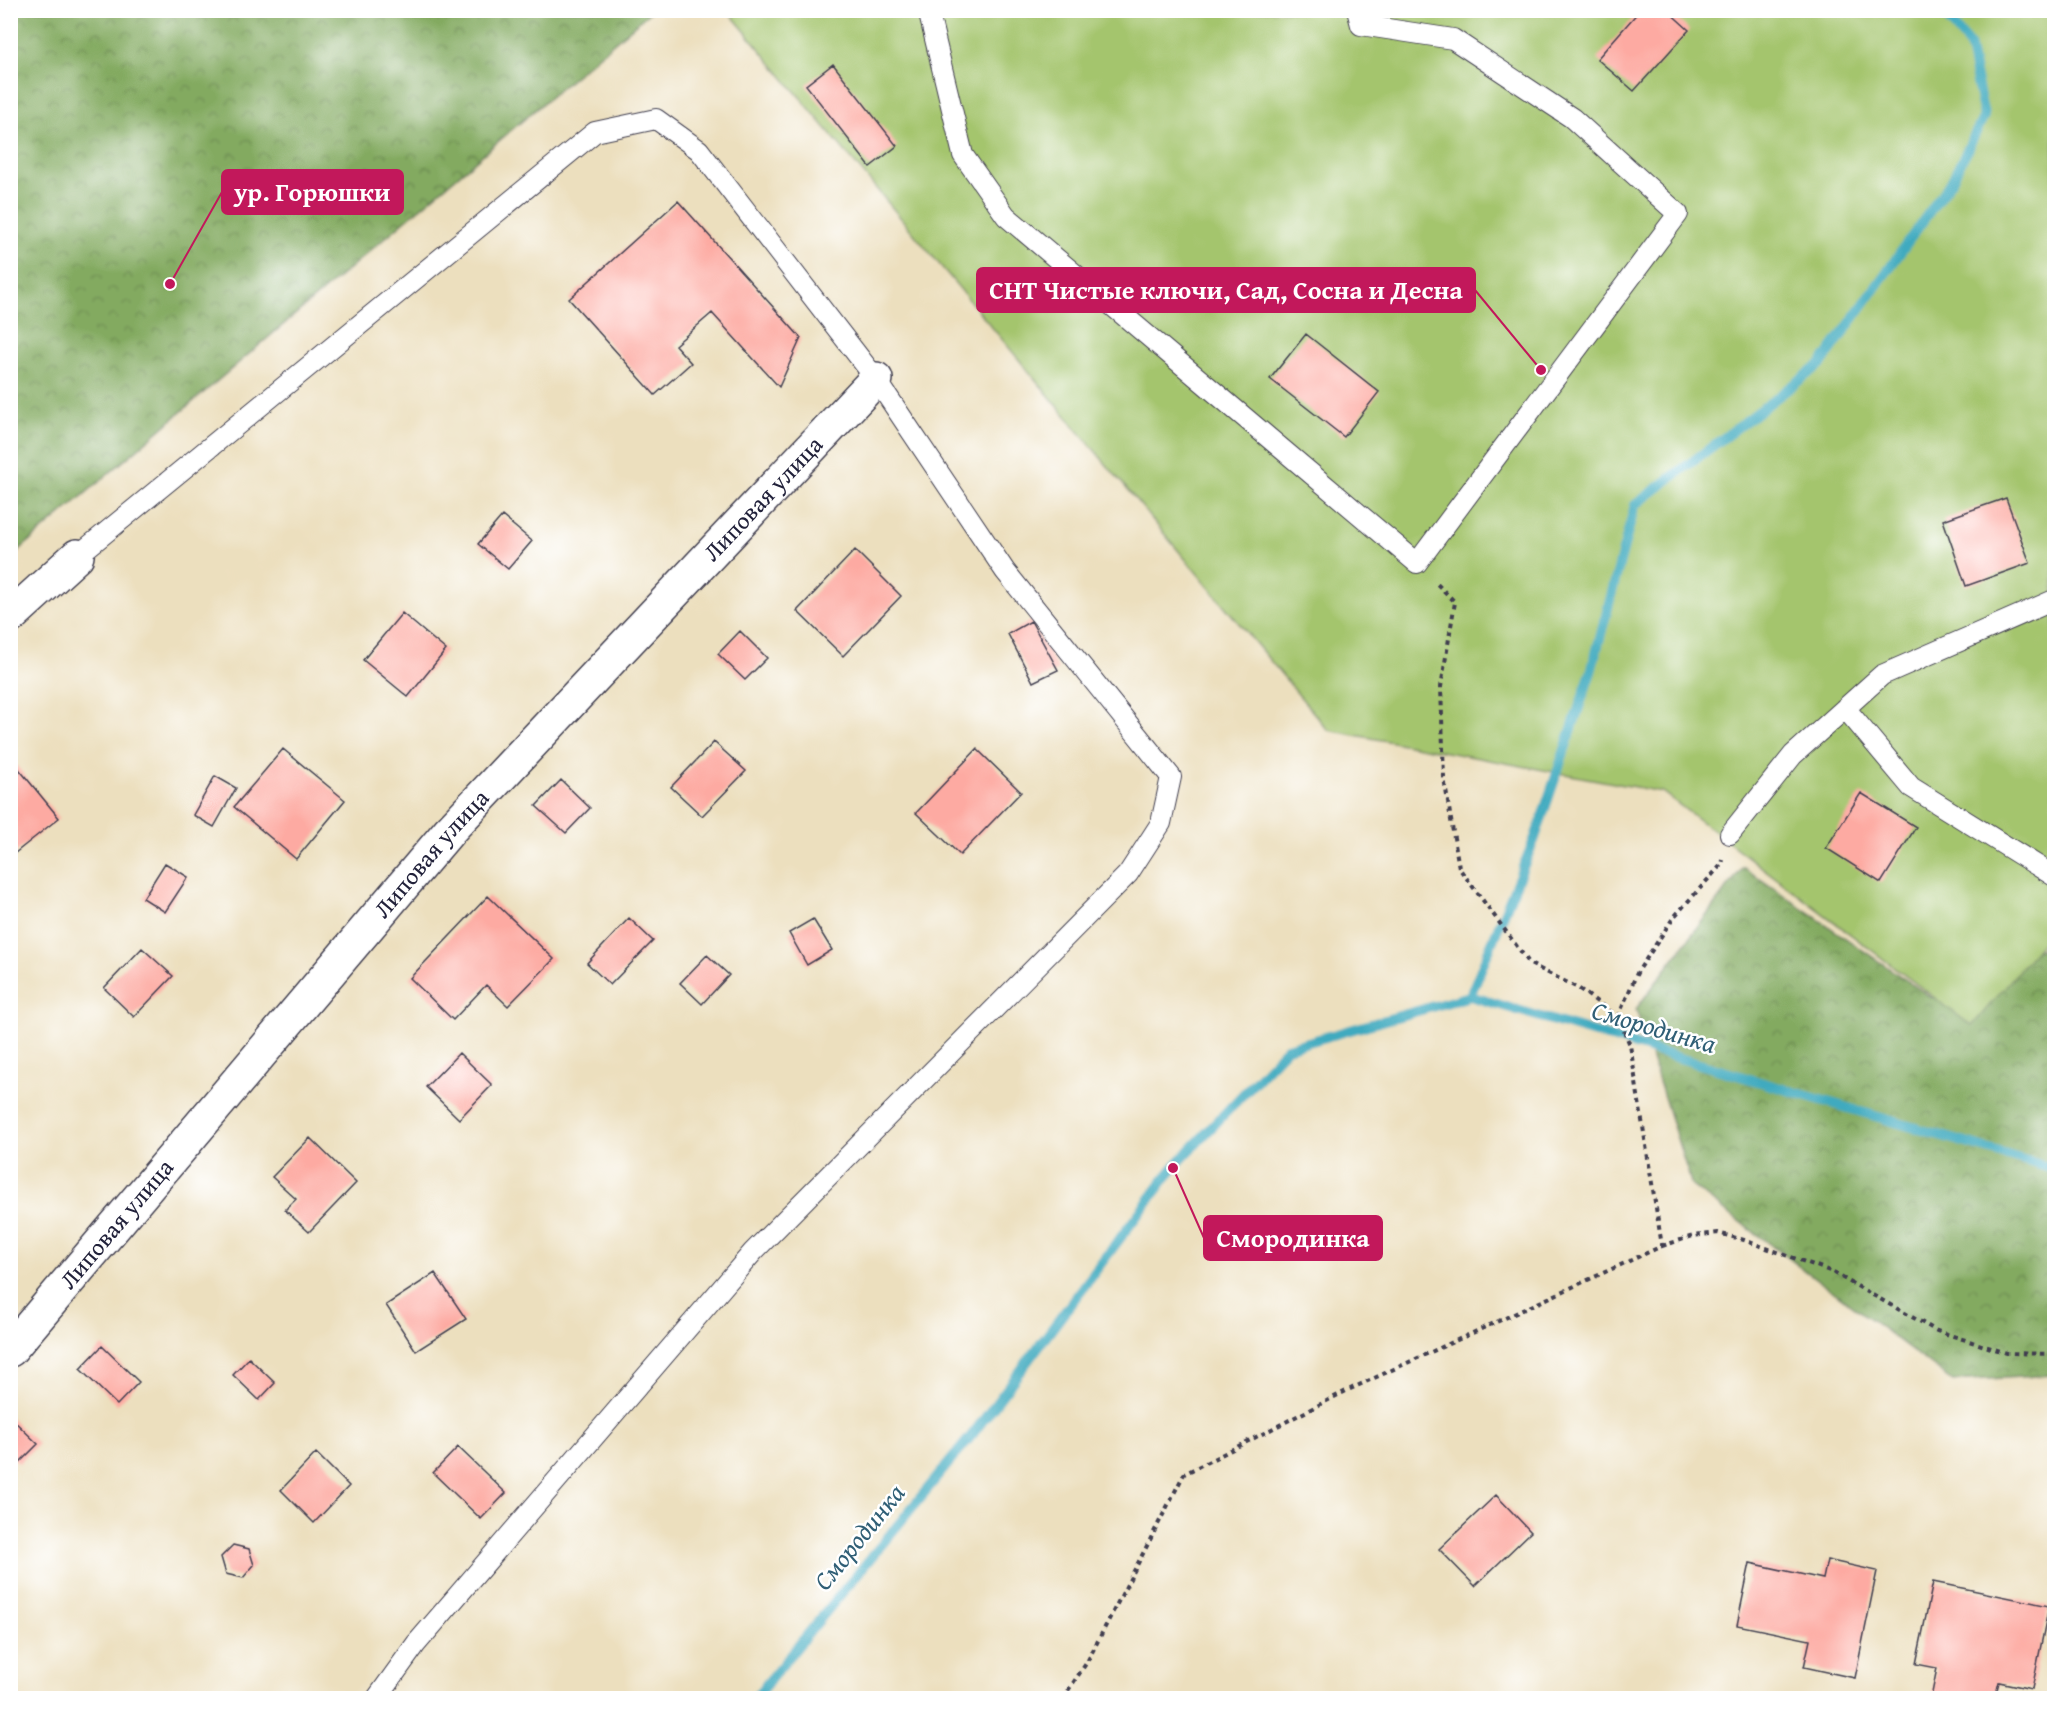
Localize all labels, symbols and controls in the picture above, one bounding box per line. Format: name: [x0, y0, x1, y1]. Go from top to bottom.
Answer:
callout: ур. Горюшки: [222, 170, 403, 214]
text: ур. Горюшки: [233, 172, 390, 211]
callout: СНТ Чистые ключи, Сад, Сосна и Десна: [977, 268, 1475, 312]
text: СНТ Чистые ключи, Сад, Сосна и Десна: [989, 270, 1463, 309]
street label: Липовая улица: [695, 427, 831, 569]
street label: Липовая улица: [365, 781, 497, 925]
water label: Смородинка: [1588, 990, 1721, 1063]
street label: Липовая улица: [51, 1151, 182, 1296]
callout: Смородинка: [1204, 1216, 1382, 1260]
text: Смородинка: [1216, 1218, 1370, 1257]
water label: Смородинка: [803, 1475, 914, 1598]

